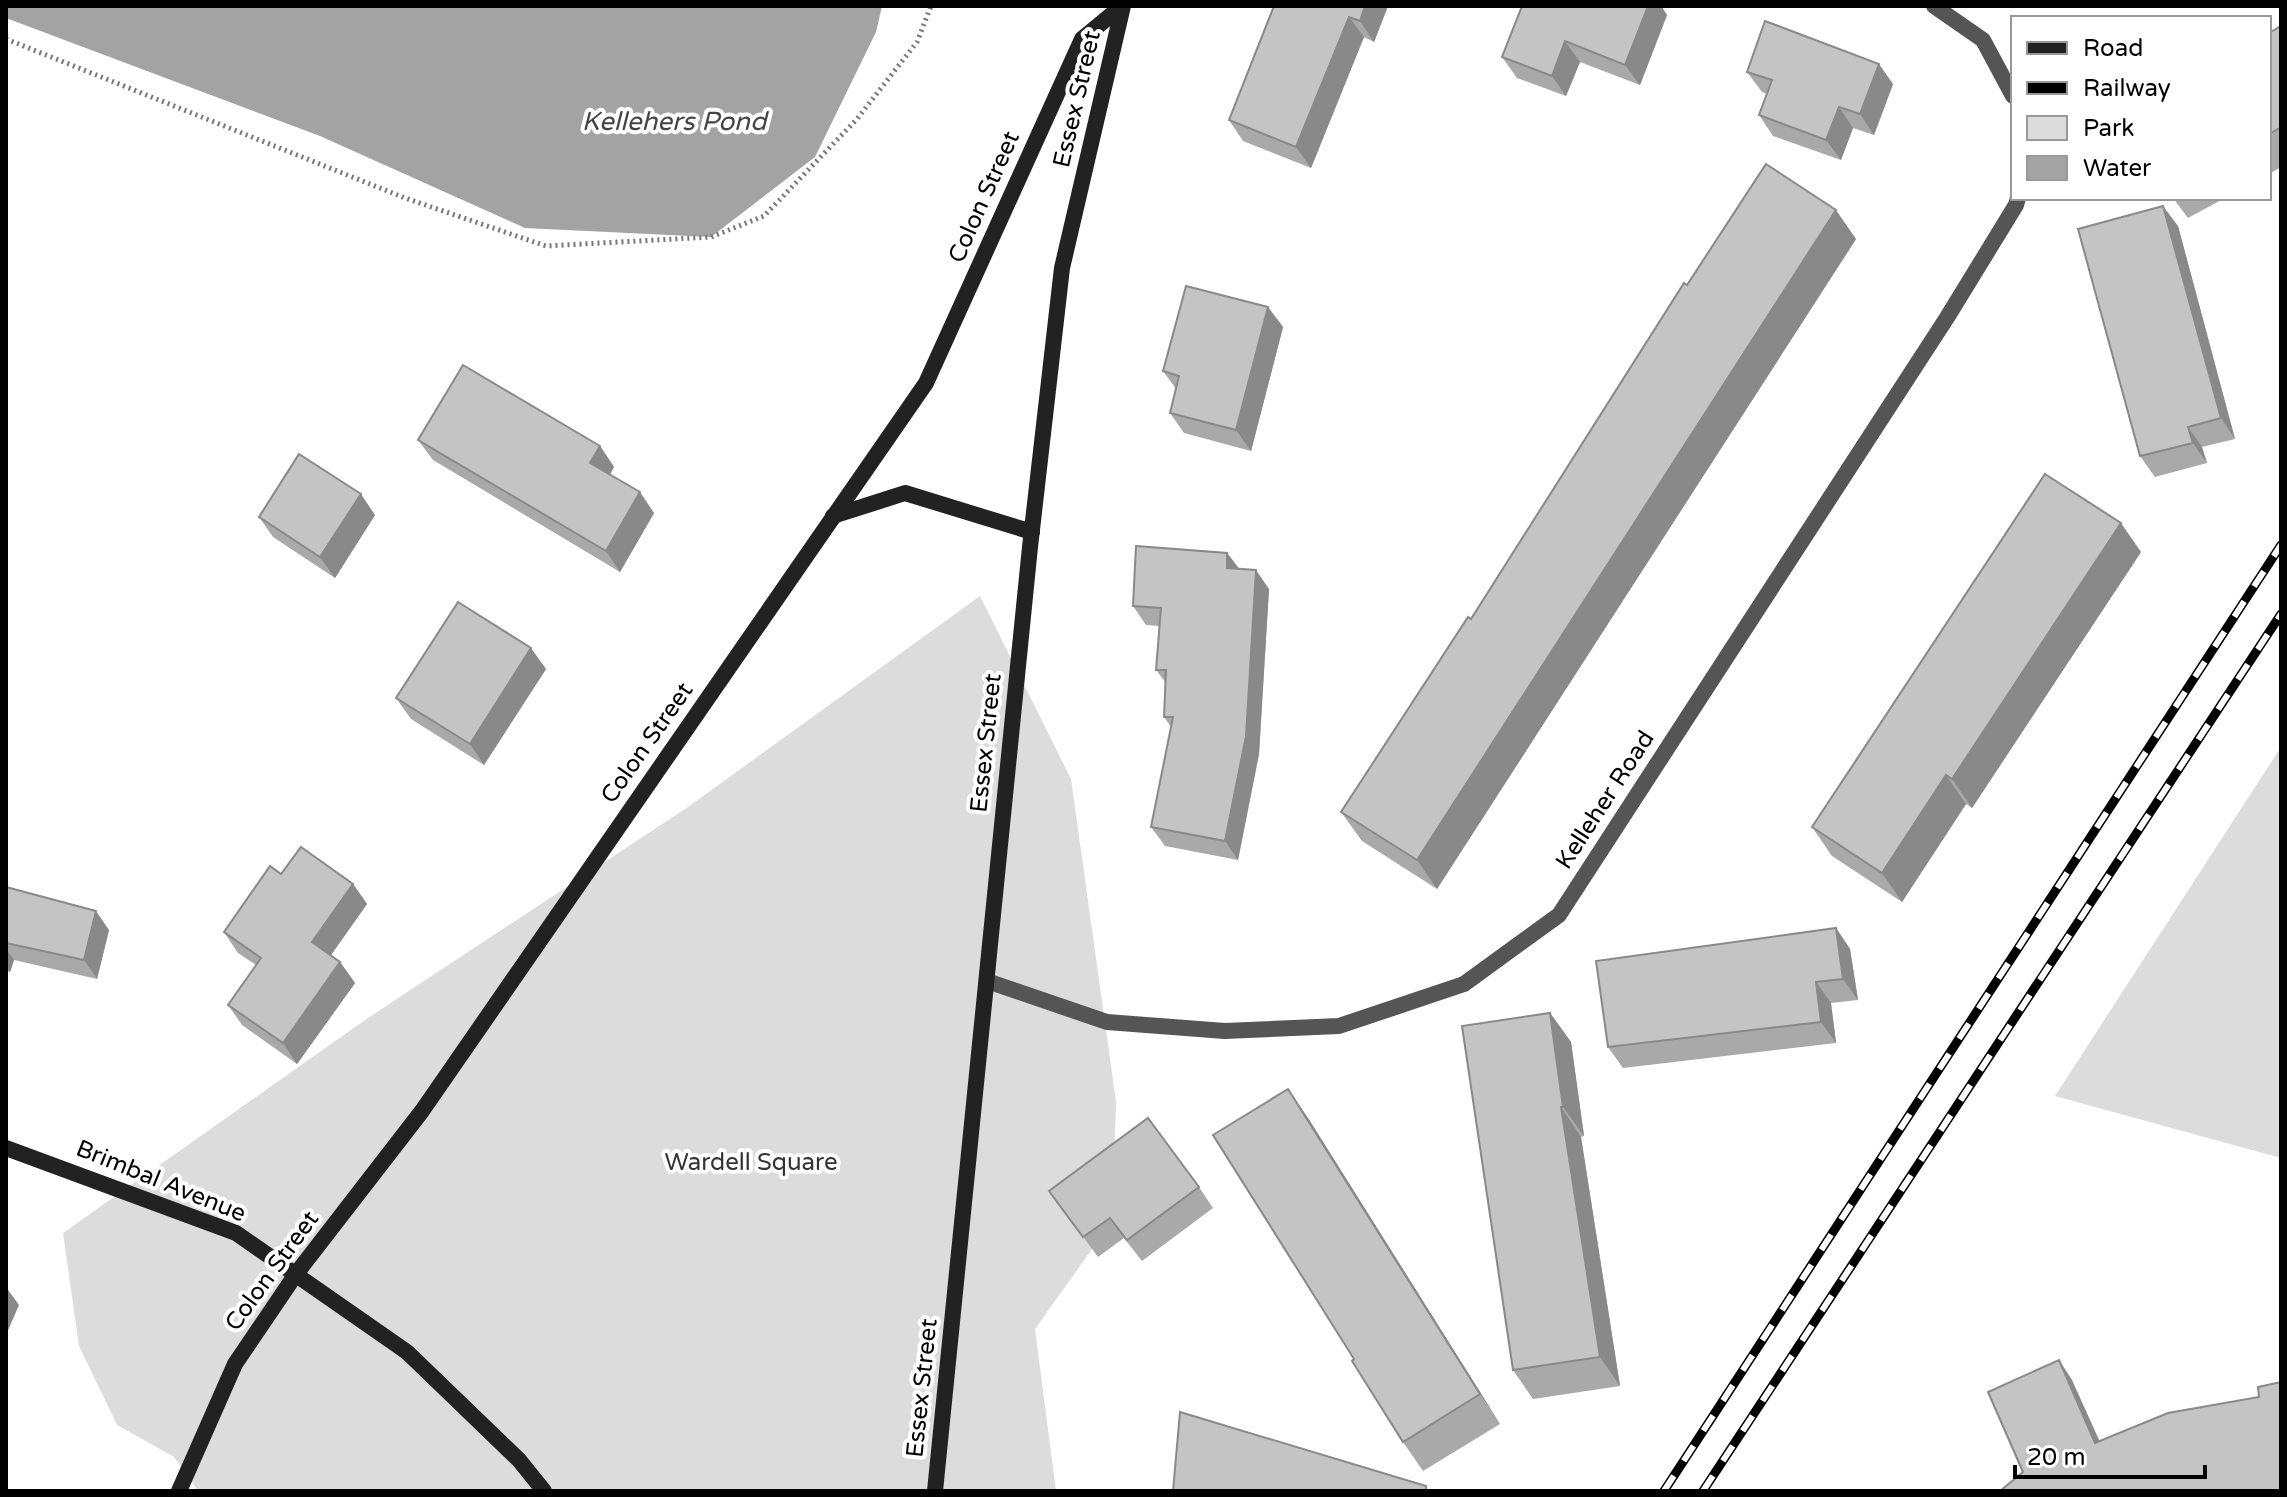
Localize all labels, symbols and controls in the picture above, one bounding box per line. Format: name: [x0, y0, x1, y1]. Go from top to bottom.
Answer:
legend: [2011, 16, 2271, 200]
street label: Essex Street: [1047, 28, 1107, 170]
text: Road: [2083, 34, 2143, 63]
text: Railway: [2083, 74, 2171, 103]
water label: Kellehers Pond: [582, 106, 769, 137]
text: Park: [2083, 114, 2134, 143]
street label: Colon Street: [942, 127, 1026, 267]
text: Water: [2083, 154, 2152, 183]
street label: Essex Street: [964, 672, 1008, 814]
street label: Colon Street: [595, 677, 699, 809]
street label: Kelleher Road: [1549, 725, 1661, 875]
street label: Brimbal Avenue: [72, 1134, 250, 1228]
park label: Wardell Square: [665, 1148, 838, 1177]
street label: Colon Street: [219, 1205, 325, 1337]
street label: Essex Street: [900, 1317, 944, 1459]
scale bar: [2015, 1429, 2205, 1479]
text: 20 m: [2027, 1443, 2085, 1472]

